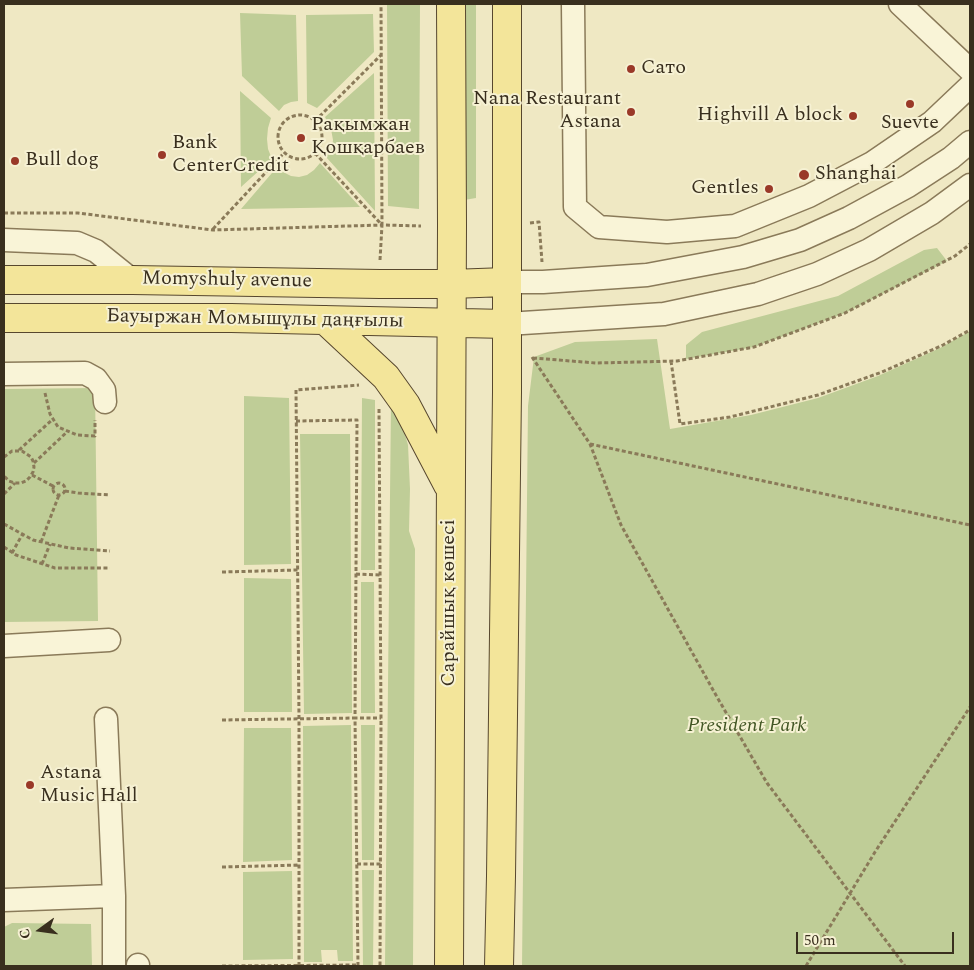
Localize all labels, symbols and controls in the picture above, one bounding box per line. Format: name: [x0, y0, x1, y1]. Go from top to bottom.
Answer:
place label: Сато: [641, 57, 686, 81]
marker: Сато: [625, 63, 637, 75]
place label: Nana Restaurant Astana: [473, 88, 621, 135]
marker: Suevte: [904, 98, 916, 110]
place label: Highvill A block: [697, 104, 843, 128]
marker: Nana Restaurant Astana: [625, 106, 637, 118]
marker: Highvill A block: [847, 110, 859, 122]
place label: Suevte: [881, 112, 939, 136]
place label: Рақымжан Қошқарбаев: [311, 114, 425, 161]
place label: Bank CenterCredit: [172, 132, 289, 179]
marker: Рақымжан Қошқарбаев: [295, 132, 307, 144]
place label: Bull dog: [25, 149, 99, 173]
marker: Bank CenterCredit: [156, 149, 168, 161]
marker: Bull dog: [9, 155, 21, 167]
place label: Shanghai: [815, 163, 897, 187]
marker: Shanghai: [797, 168, 811, 182]
place label: Gentles: [691, 177, 759, 201]
marker: Gentles: [763, 183, 775, 195]
street label: Momyshuly avenue: [142, 268, 312, 294]
street label: Бауыржан Момышұлы даңғылы: [106, 305, 404, 335]
street label: Сарайшық көшесі: [438, 519, 462, 687]
park label: President Park: [687, 715, 807, 739]
place label: Astana Music Hall: [40, 762, 138, 809]
marker: Astana Music Hall: [24, 779, 36, 791]
north arrow: [15, 905, 65, 955]
scale bar: [799, 922, 956, 954]
text: С: [14, 926, 36, 941]
text: 50 m: [804, 929, 836, 952]

